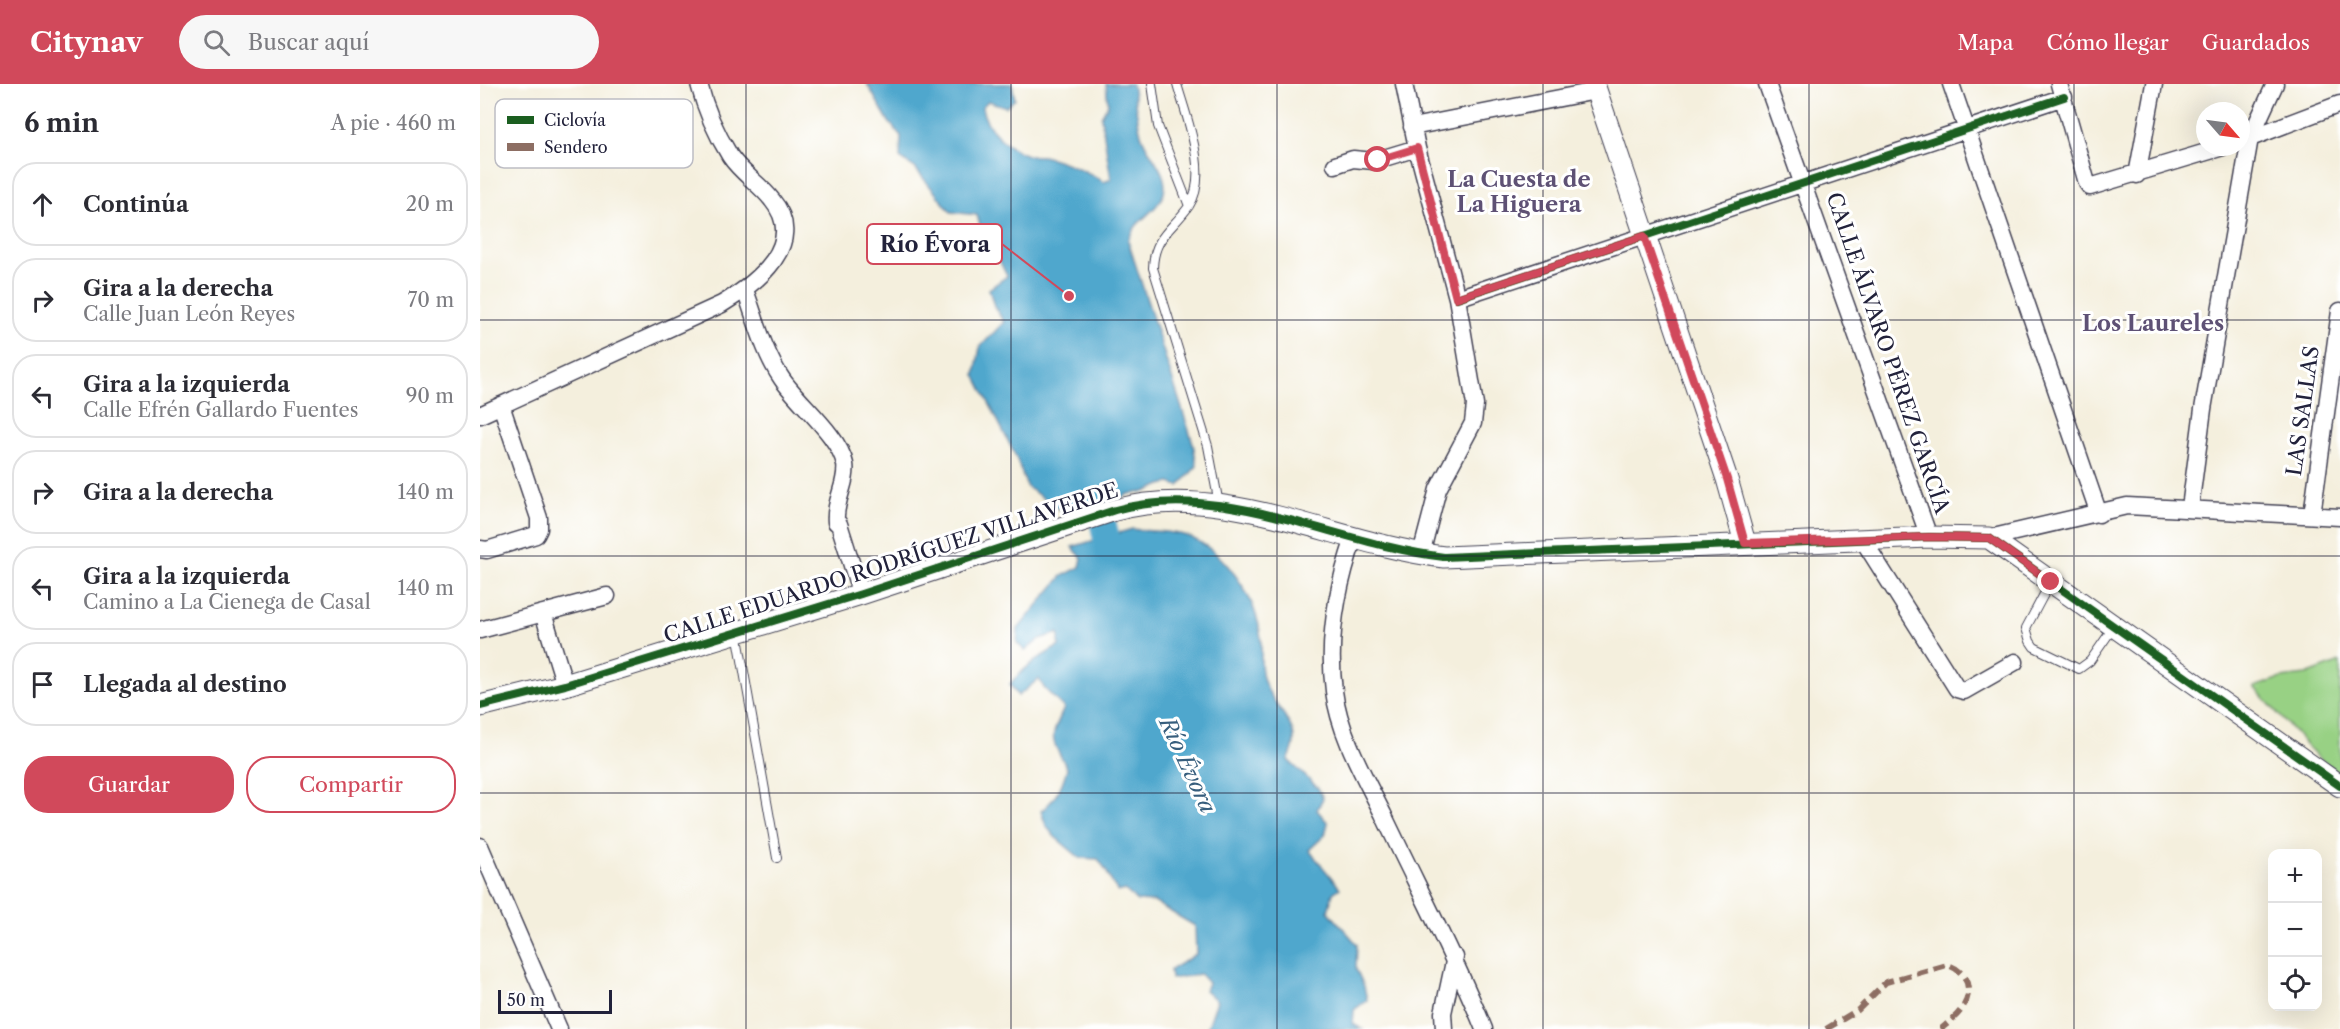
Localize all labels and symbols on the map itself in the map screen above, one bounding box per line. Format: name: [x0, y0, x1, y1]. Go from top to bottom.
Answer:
legend: [495, 99, 693, 168]
north arrow: [2196, 102, 2250, 156]
text: Ciclovía: [544, 110, 606, 130]
text: Sendero: [544, 137, 608, 157]
route start: [1364, 146, 1390, 172]
district label: La Cuesta de La Higuera: [1447, 166, 1591, 218]
street label: CALLE ÁLVARO PÉREZ GARCÍA: [1822, 189, 1955, 517]
callout: Río Évora: [867, 224, 1002, 264]
text: Río Évora: [880, 230, 991, 258]
district label: Los Laureles: [2082, 310, 2224, 337]
street label: LAS SALLAS: [2281, 344, 2324, 477]
street label: CALLE EDUARDO RODRÍGUEZ VILLAVERDE: [660, 477, 1121, 648]
route end: [2037, 568, 2063, 594]
water label: Río Évora: [1153, 711, 1222, 817]
scale bar: [498, 987, 612, 1014]

